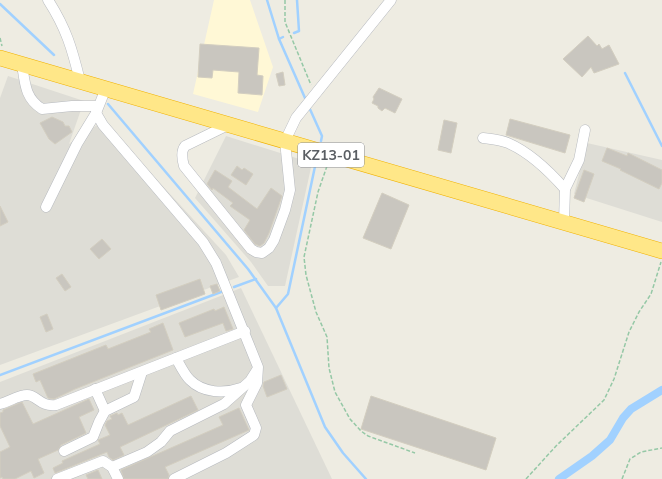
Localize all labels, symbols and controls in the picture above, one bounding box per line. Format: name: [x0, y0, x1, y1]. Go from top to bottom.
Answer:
road number: KZ13-01: [298, 143, 364, 167]

